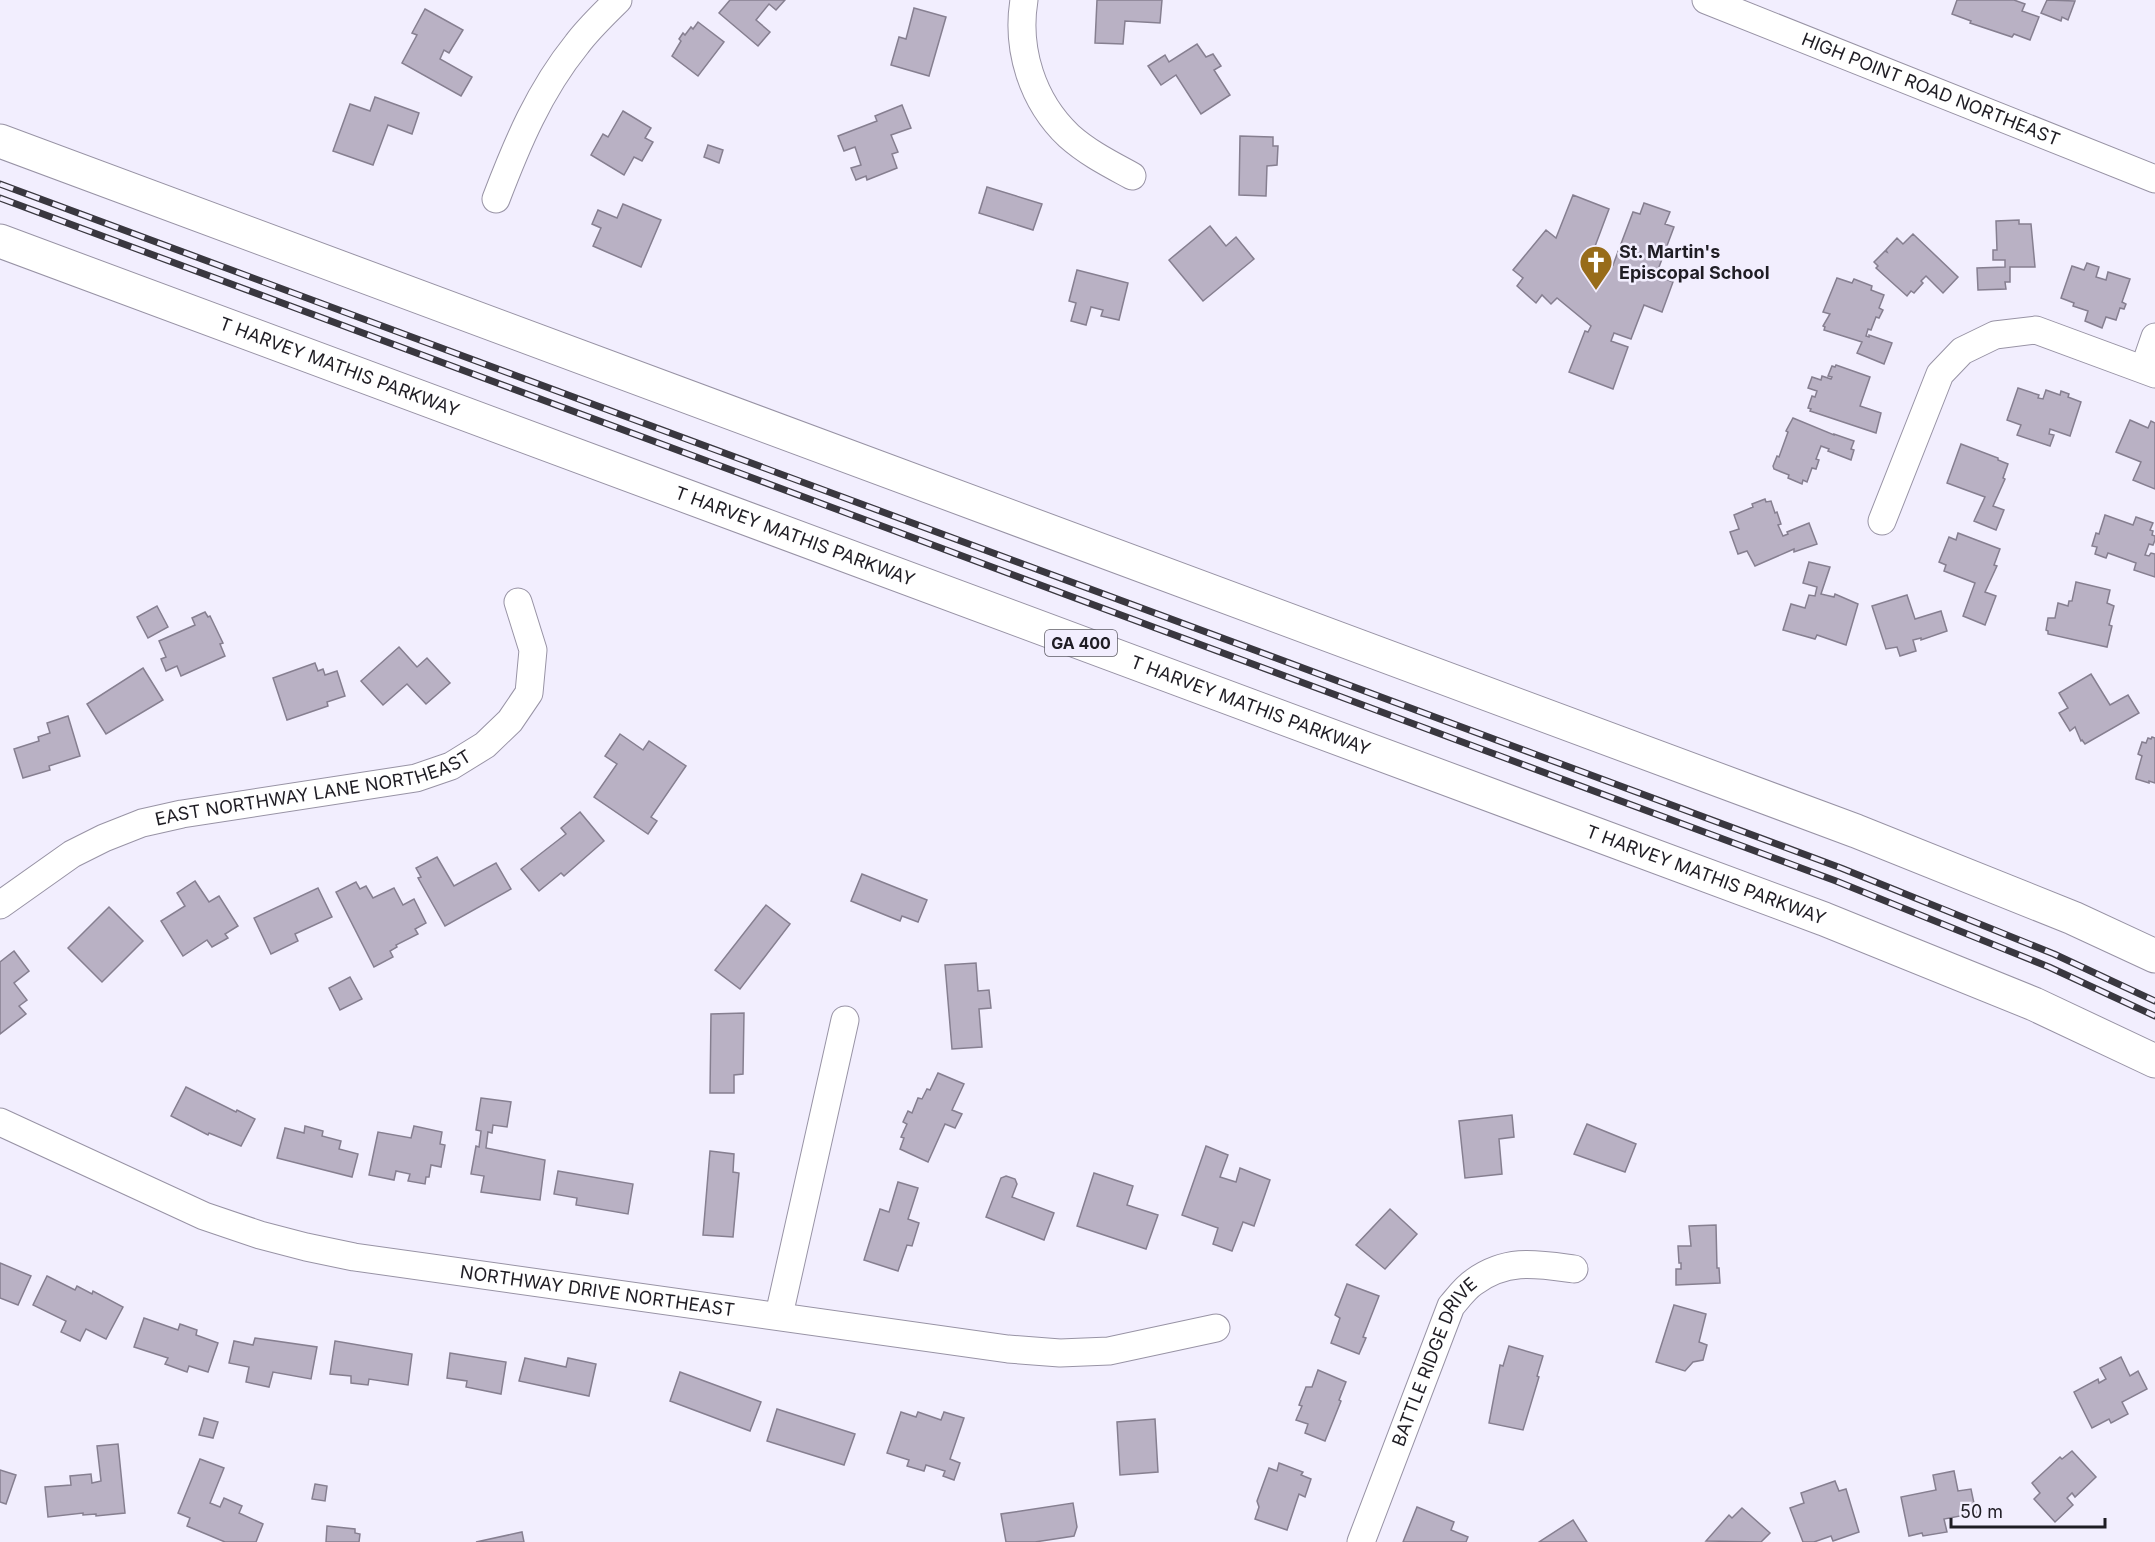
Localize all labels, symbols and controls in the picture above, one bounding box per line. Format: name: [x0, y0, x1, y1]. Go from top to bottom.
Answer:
street label: HIGH POINT ROAD NORTHEAST: [1799, 28, 2063, 150]
place label: St. Martin's Episcopal School: [1619, 241, 1770, 283]
church icon: St. Martin's Episcopal School: [1578, 244, 1614, 291]
street label: T HARVEY MATHIS PARKWAY: [217, 313, 462, 421]
street label: T HARVEY MATHIS PARKWAY: [672, 482, 918, 590]
road number: GA 400: [1045, 630, 1117, 656]
street label: T HARVEY MATHIS PARKWAY: [1128, 651, 1373, 759]
street label: EAST NORTHWAY LANE NORTHEAST: [153, 745, 475, 830]
street label: T HARVEY MATHIS PARKWAY: [1583, 821, 1829, 929]
street label: NORTHWAY DRIVE NORTHEAST: [459, 1261, 736, 1320]
street label: BATTLE RIDGE DRIVE: [1388, 1273, 1481, 1449]
scale bar: [1951, 1491, 2106, 1529]
text: 50 m: [1960, 1501, 2003, 1522]

